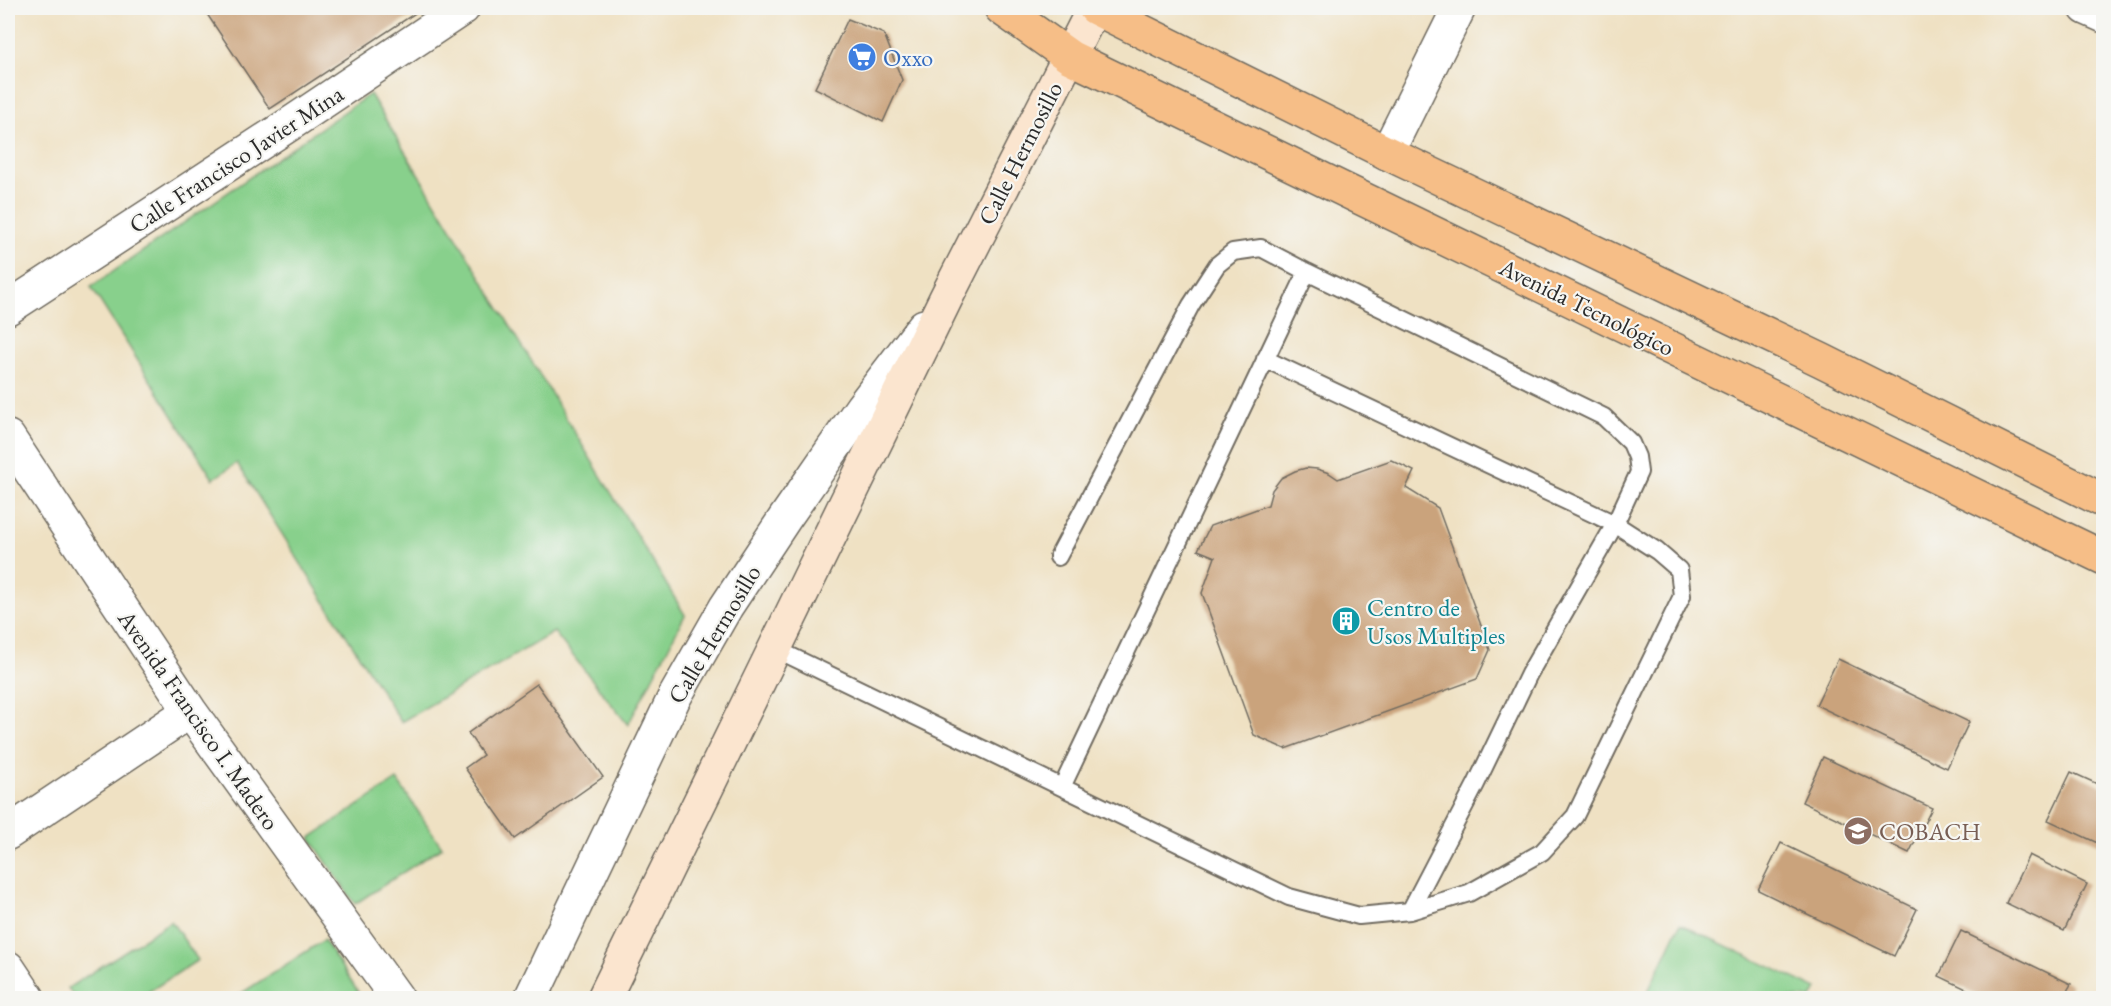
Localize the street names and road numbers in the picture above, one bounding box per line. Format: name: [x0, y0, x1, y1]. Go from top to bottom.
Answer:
street label: Calle Hermosillo: [971, 76, 1069, 230]
street label: Calle Francisco Javier Mina: [123, 78, 350, 240]
street label: Avenida Tecnológico: [1494, 251, 1680, 363]
street label: Calle Hermosillo: [660, 559, 768, 709]
street label: Avenida Francisco I. Madero: [111, 603, 287, 836]

